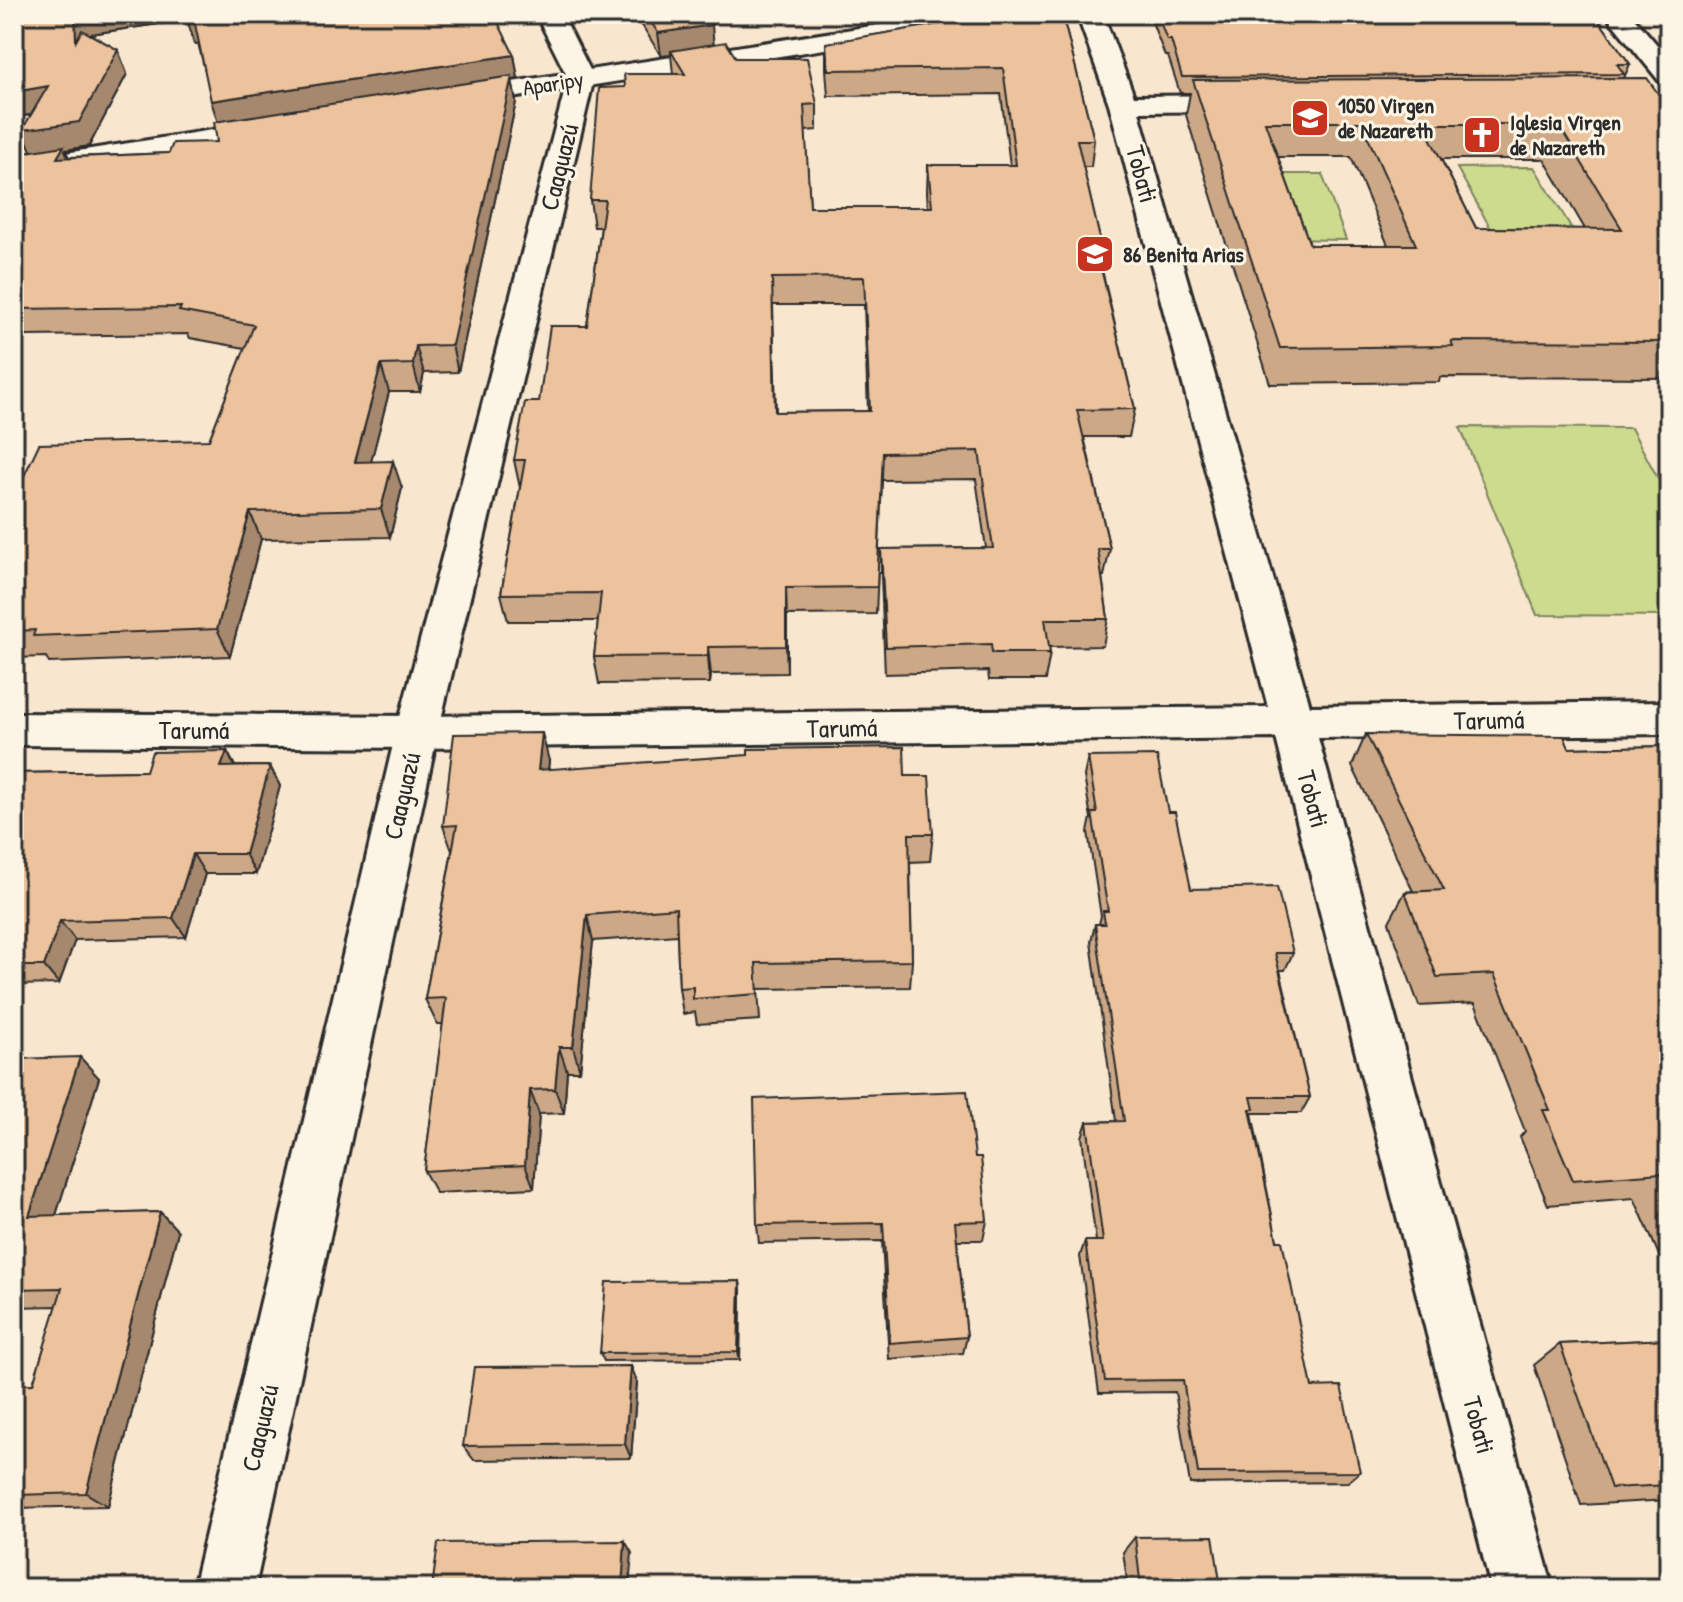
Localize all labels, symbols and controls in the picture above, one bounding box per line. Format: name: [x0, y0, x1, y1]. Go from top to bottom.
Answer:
street label: Aparipy: [521, 63, 585, 103]
place label: 1050 Virgen de Nazareth: [1338, 90, 1434, 145]
school or university icon: 1050 Virgen de Nazareth: [1289, 97, 1331, 139]
place label: Iglesia Virgen de Nazareth: [1510, 107, 1621, 162]
church icon: Iglesia Virgen de Nazareth: [1461, 114, 1503, 156]
street label: Caaguazú: [531, 120, 586, 214]
street label: Tobati: [1118, 141, 1167, 207]
school or university icon: 86 Benita Arias: [1074, 233, 1116, 275]
place label: 86 Benita Arias: [1123, 239, 1244, 269]
street label: Tarumá: [1453, 701, 1525, 738]
street label: Tarumá: [806, 709, 878, 746]
street label: Tarumá: [159, 712, 229, 747]
street label: Caaguazú: [375, 749, 428, 843]
street label: Tobati: [1289, 766, 1338, 832]
street label: Caaguazú: [233, 1381, 286, 1475]
street label: Tobati: [1455, 1392, 1504, 1458]

